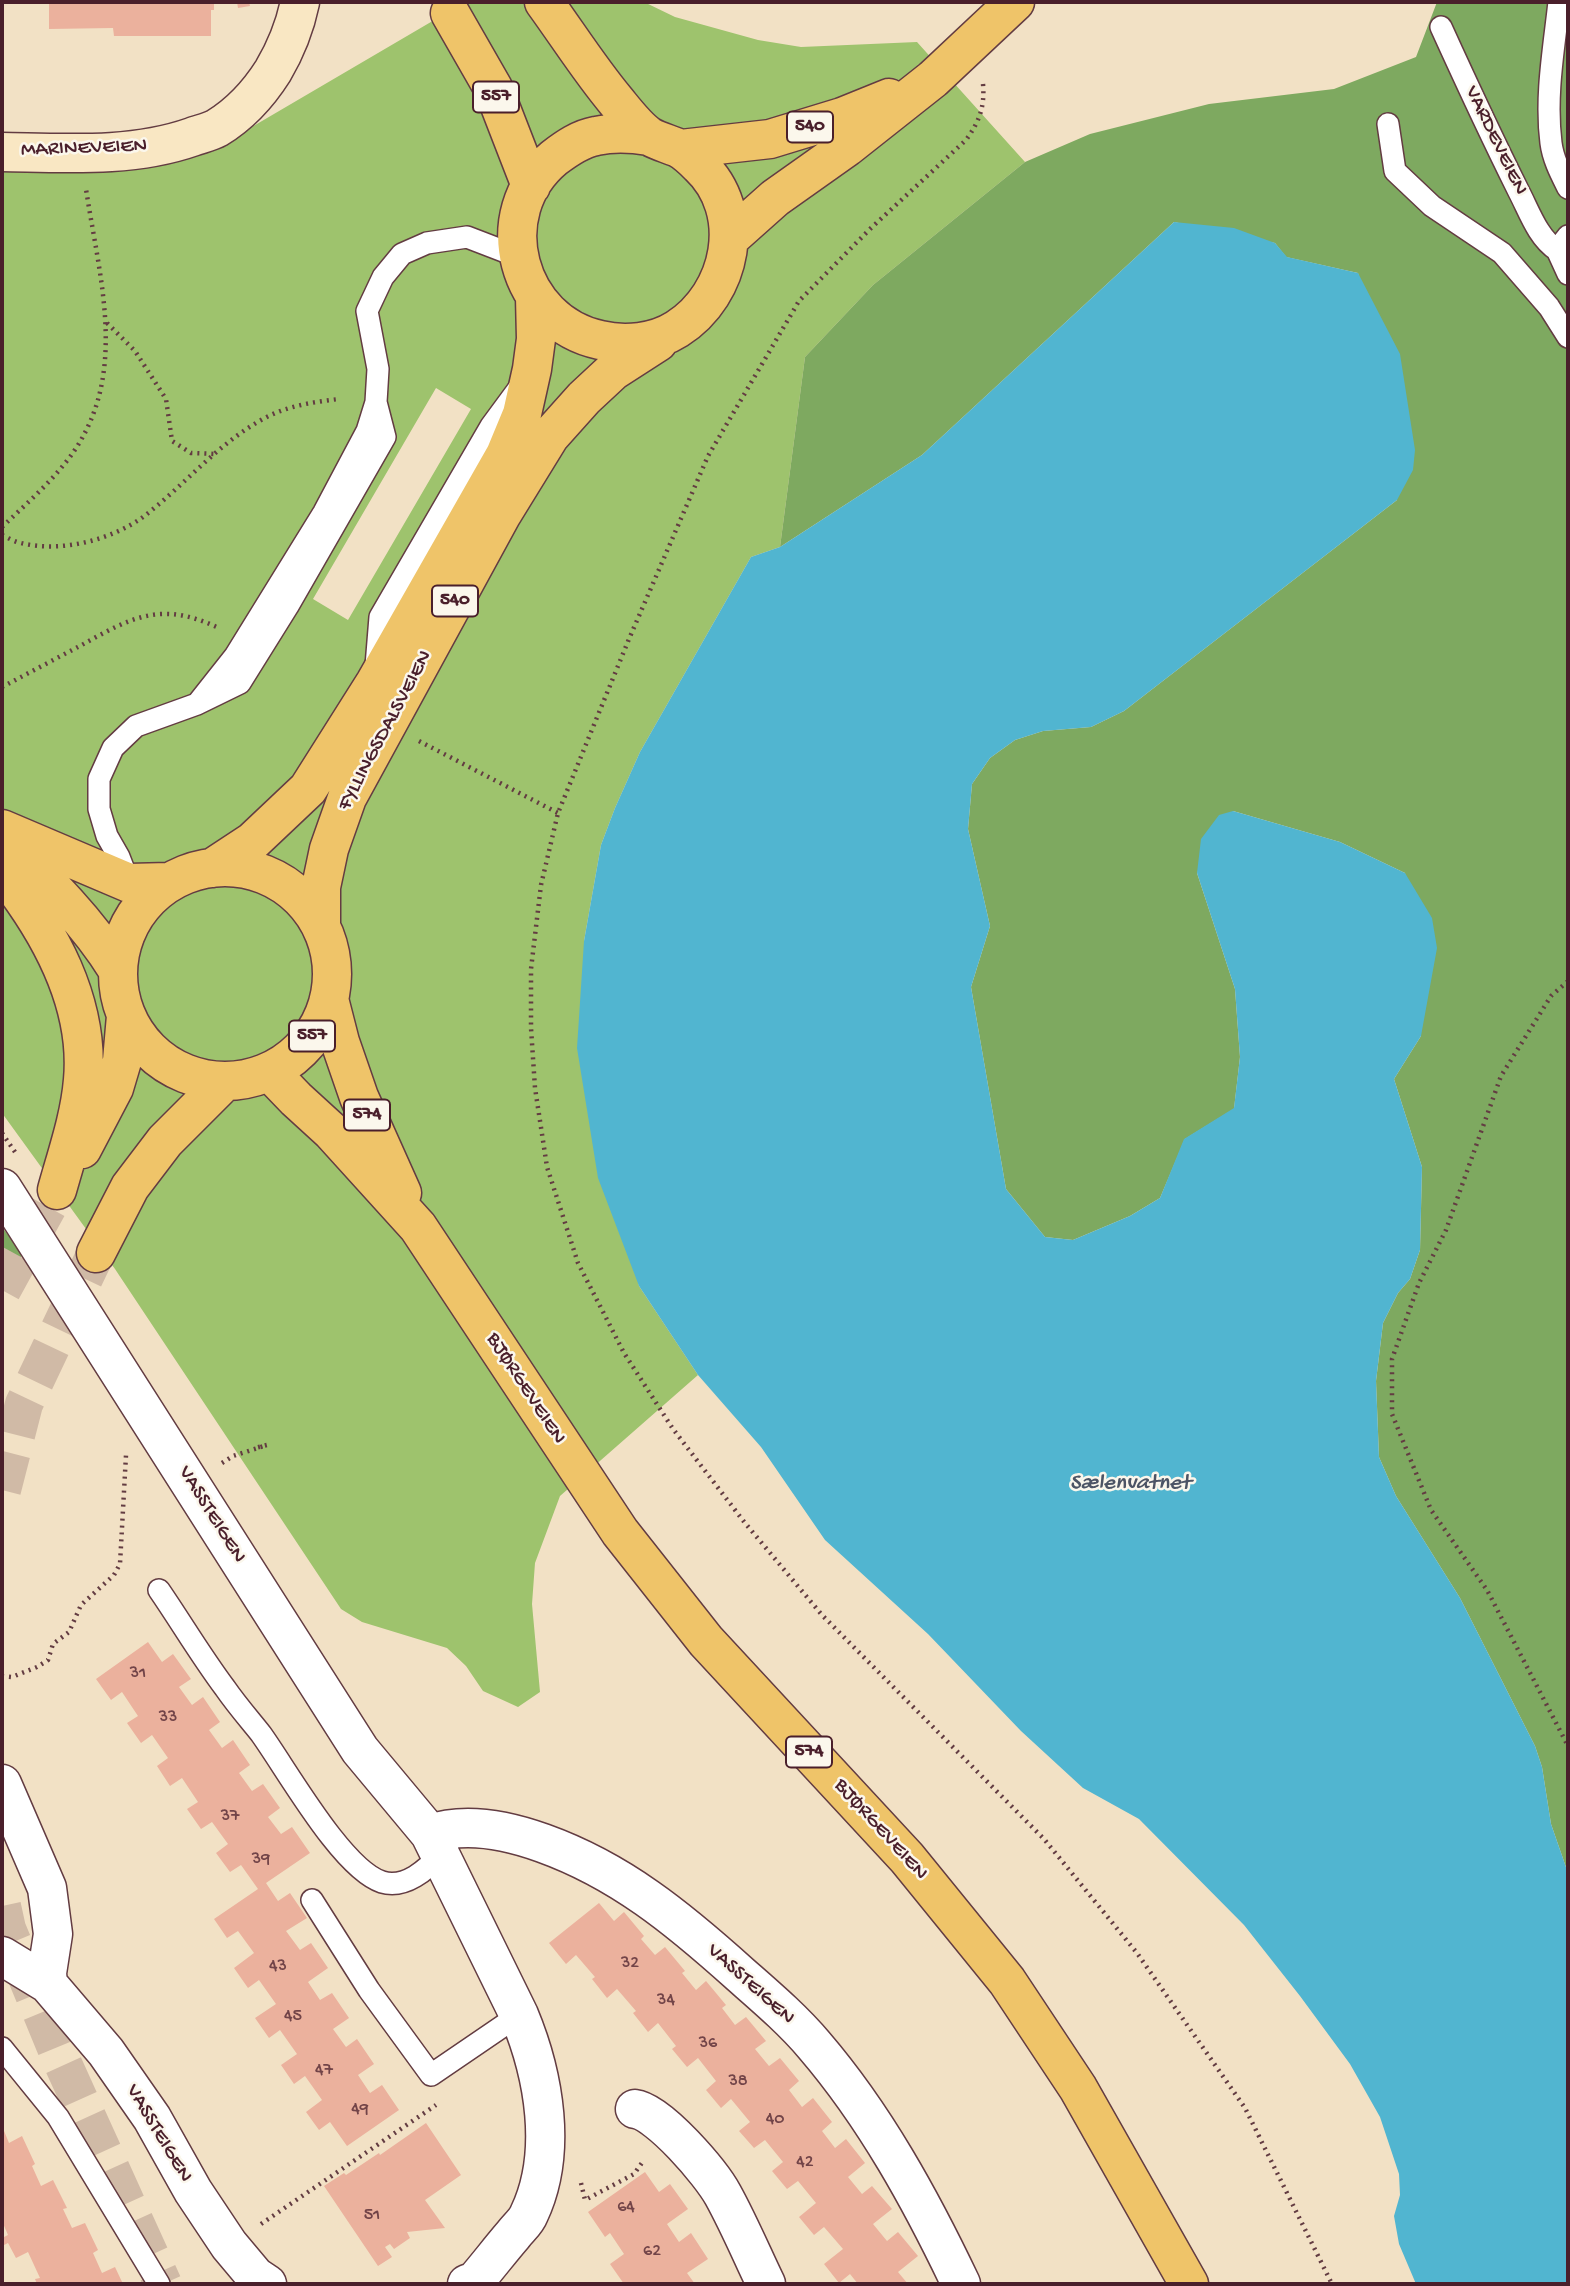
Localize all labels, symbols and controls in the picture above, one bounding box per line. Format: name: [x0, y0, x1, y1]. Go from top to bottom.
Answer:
road number: 557: [473, 82, 519, 113]
street label: VARDEVEIEN: [1458, 82, 1532, 200]
road number: 540: [787, 111, 833, 142]
street label: MARINEVEIEN: [20, 134, 148, 164]
road number: 540: [432, 586, 478, 616]
street label: FYLLINGSDALSVEIEN: [333, 647, 439, 815]
road number: 557: [289, 1020, 335, 1052]
road number: 574: [344, 1100, 390, 1130]
street label: BJØRGEVEIEN: [479, 1328, 571, 1450]
street label: VASSTEIGEN: [171, 1462, 251, 1568]
water label: Sælenvatnet: [1070, 1470, 1190, 1498]
house number: 31: [130, 1663, 146, 1685]
house number: 33: [159, 1707, 177, 1729]
road number: 574: [786, 1736, 832, 1768]
street label: BJØRGEVEIEN: [828, 1774, 932, 1886]
house number: 37: [221, 1806, 239, 1828]
house number: 39: [252, 1849, 270, 1871]
street label: VASSTEIGEN: [701, 1939, 799, 2031]
house number: 32: [621, 1953, 639, 1975]
house number: 43: [269, 1956, 287, 1978]
house number: 34: [657, 1990, 675, 2012]
house number: 45: [284, 2006, 302, 2028]
house number: 36: [699, 2033, 717, 2055]
house number: 47: [315, 2060, 333, 2082]
house number: 38: [728, 2071, 748, 2093]
street label: VASSTEIGEN: [119, 2080, 197, 2188]
house number: 49: [351, 2099, 369, 2121]
house number: 40: [766, 2109, 784, 2131]
house number: 42: [796, 2152, 814, 2174]
house number: 64: [617, 2197, 635, 2219]
house number: 51: [364, 2205, 380, 2227]
house number: 62: [643, 2241, 661, 2263]

